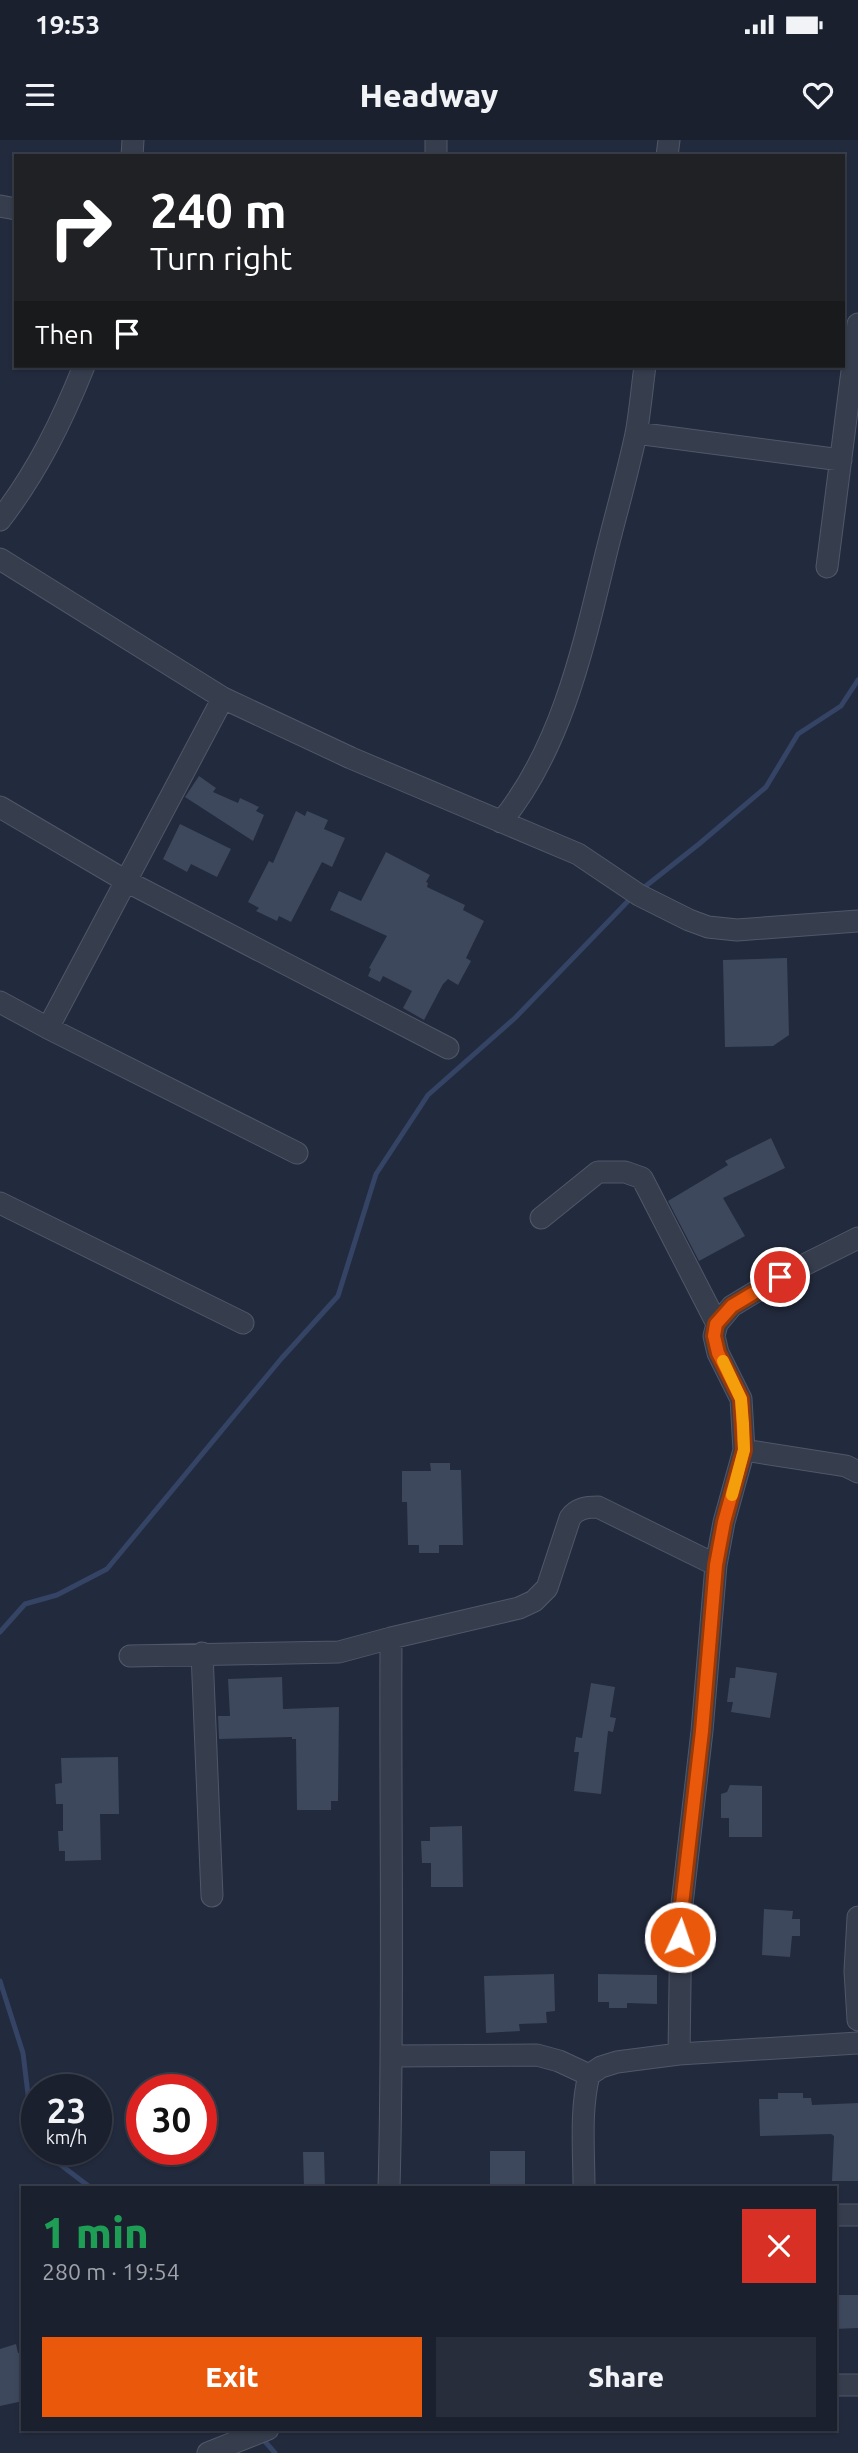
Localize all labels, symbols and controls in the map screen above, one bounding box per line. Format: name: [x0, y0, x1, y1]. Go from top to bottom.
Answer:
text: 19:53: [35, 10, 100, 39]
icon: menu: [21, 76, 59, 114]
icon: heart: [799, 76, 837, 114]
text: Headway: [360, 77, 498, 113]
icon: right: [35, 182, 126, 273]
text: 240 m: [150, 182, 287, 237]
text: Turn right: [150, 240, 292, 276]
icon: arrive: [108, 315, 146, 353]
text: Then: [35, 320, 94, 349]
pin: [750, 1247, 810, 1307]
icon: arrive: [761, 1258, 799, 1296]
position arrow: [643, 1900, 717, 1974]
speed limit sign: 30: [126, 2074, 217, 2165]
text: 23: [47, 2090, 86, 2130]
text: km/h: [46, 2127, 87, 2147]
text: 1 min: [42, 2209, 149, 2256]
button: close: [742, 2209, 816, 2283]
text: 280 m · 19:54: [42, 2259, 180, 2284]
button: Exit: [42, 2337, 422, 2417]
button: Share: [436, 2337, 816, 2417]

